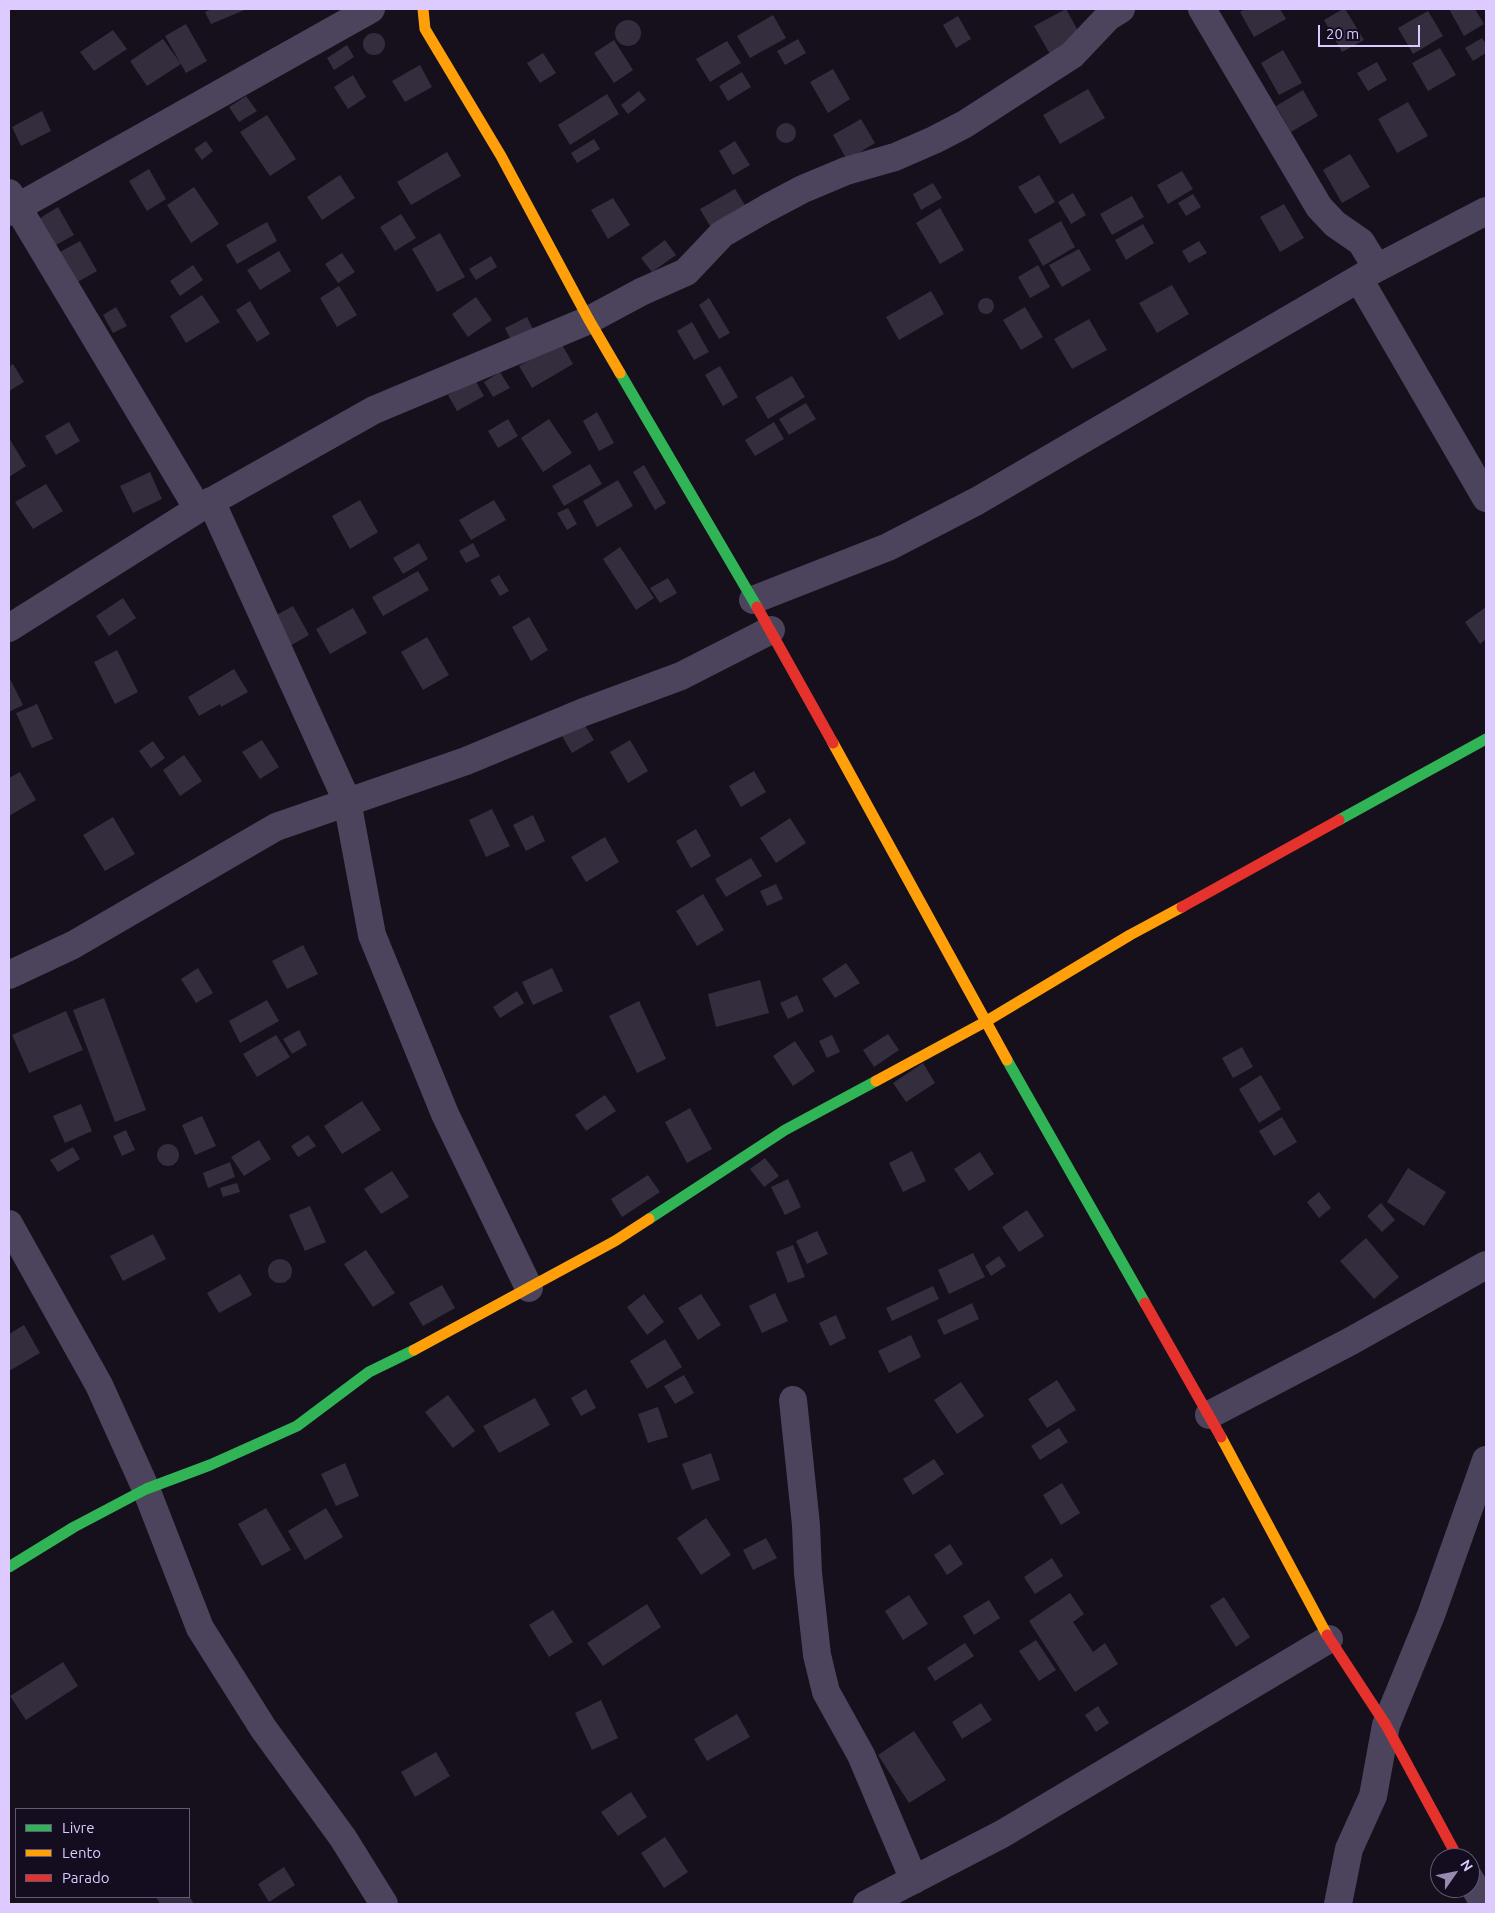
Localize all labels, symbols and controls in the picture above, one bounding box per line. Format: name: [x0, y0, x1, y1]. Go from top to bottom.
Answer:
scale bar: [1320, 15, 1422, 47]
text: 20 m: [1326, 25, 1359, 42]
legend: [15, 1808, 190, 1898]
text: Livre: [62, 1819, 95, 1836]
text: Lento: [62, 1844, 101, 1861]
north arrow: [1430, 1848, 1480, 1898]
text: N: [1457, 1857, 1476, 1874]
text: Parado: [62, 1869, 109, 1886]

